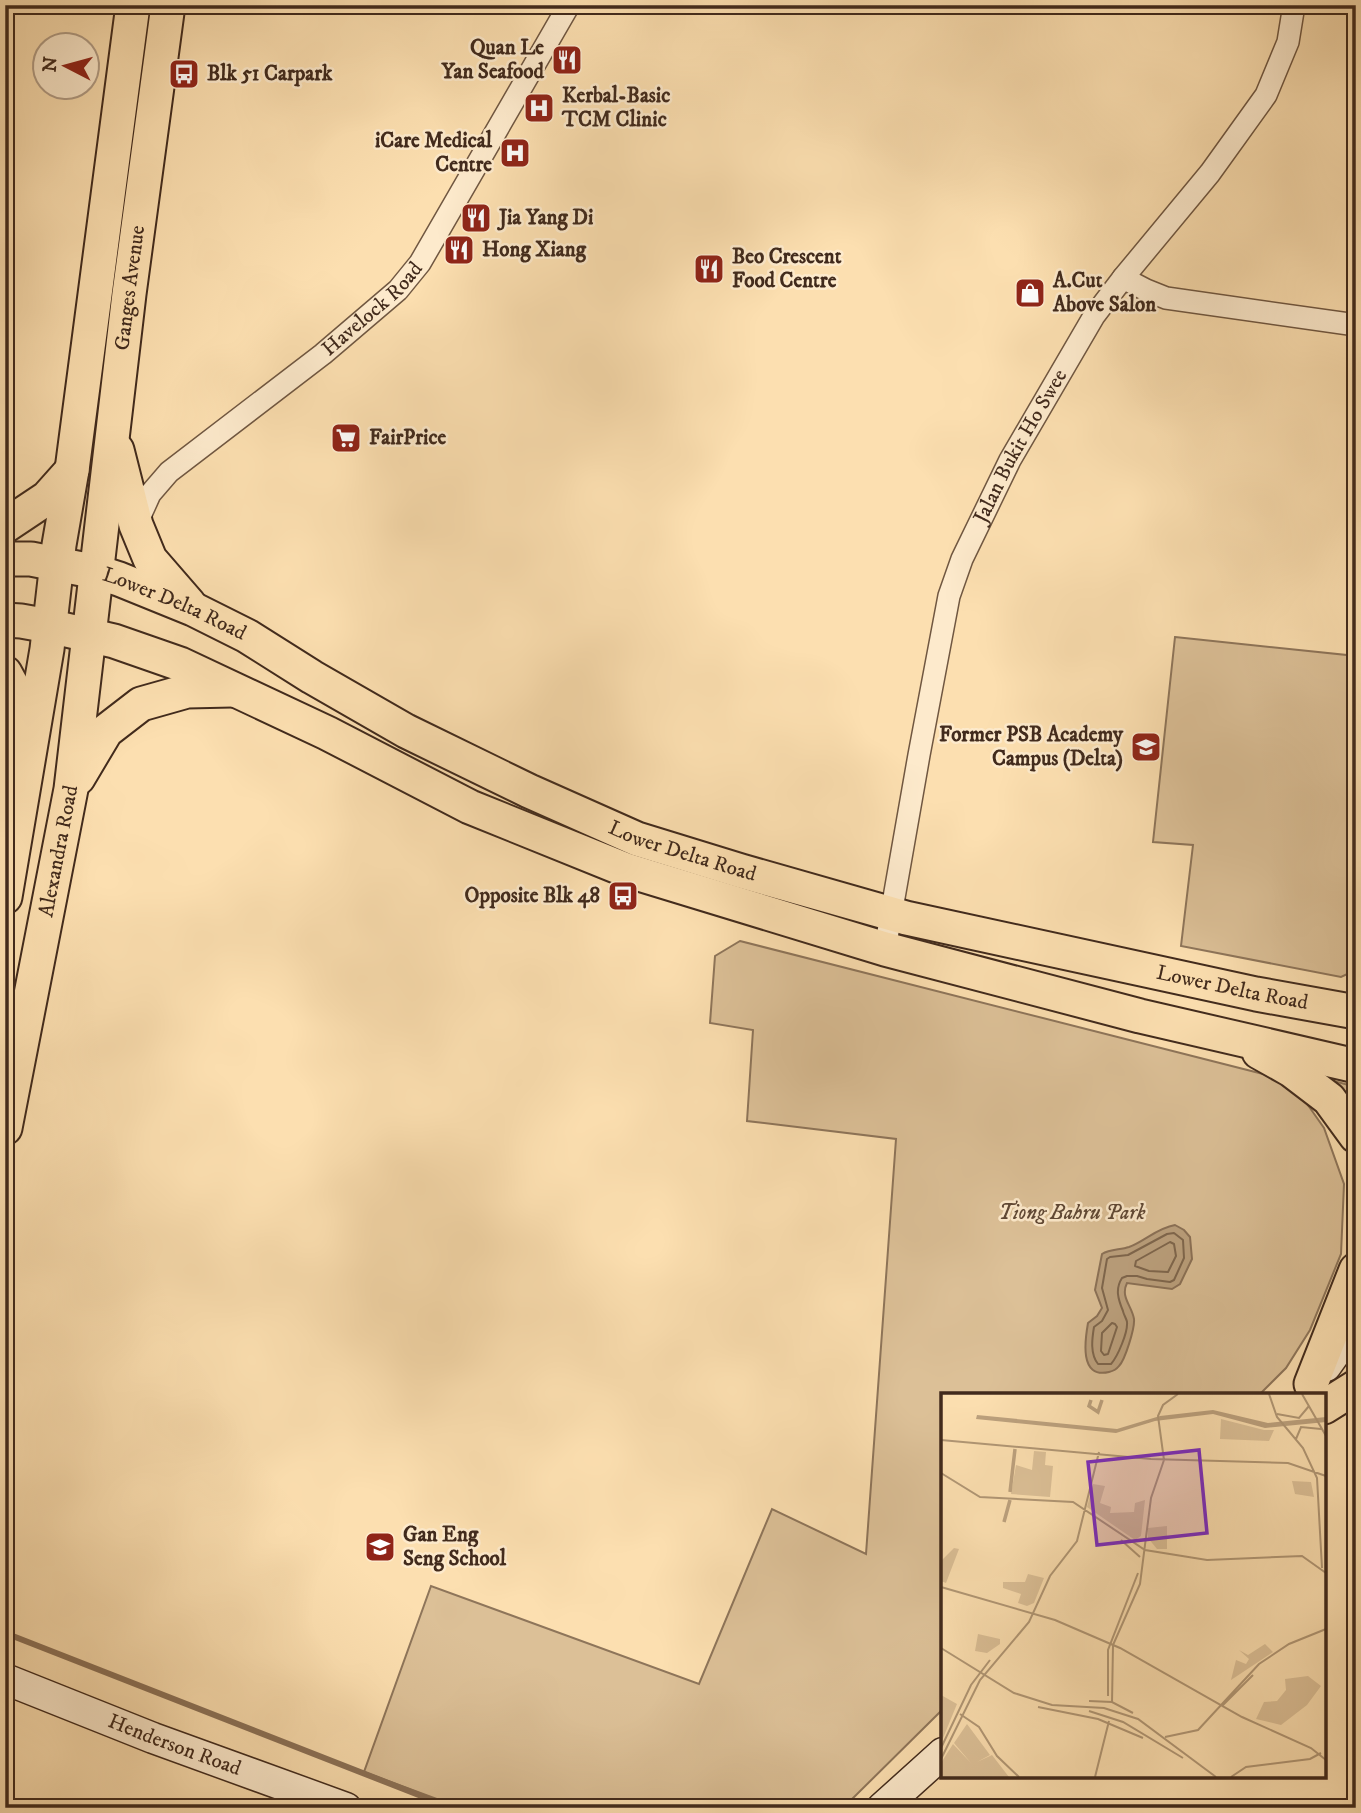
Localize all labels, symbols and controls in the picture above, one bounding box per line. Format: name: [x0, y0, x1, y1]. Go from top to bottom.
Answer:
north arrow: [32, 32, 102, 102]
place label: Quan Le Yan Seafood: [441, 35, 545, 85]
restaurant icon: Quan Le Yan Seafood: [550, 43, 584, 77]
text: N: [38, 55, 63, 73]
bus stop icon: Blk 51 Carpark: [167, 57, 201, 91]
place label: Blk 51 Carpark: [207, 61, 333, 87]
place label: Kerbal-Basic TCM Clinic: [561, 83, 670, 133]
hospital icon: Kerbal-Basic TCM Clinic: [522, 91, 556, 125]
place label: iCare Medical Centre: [375, 128, 493, 178]
hospital icon: iCare Medical Centre: [498, 136, 532, 170]
restaurant icon: Jia Yang Di: [459, 201, 493, 235]
place label: Jia Yang Di: [497, 205, 594, 231]
street label: Ganges Avenue: [110, 224, 151, 352]
restaurant icon: Hong Xiang: [442, 233, 476, 267]
place label: Hong Xiang: [482, 237, 587, 263]
place label: Beo Crescent Food Centre: [732, 244, 842, 294]
restaurant icon: Beo Crescent Food Centre: [692, 252, 726, 286]
street label: Havelock Road: [317, 256, 429, 362]
place label: A.Cut Above Salon: [1052, 268, 1157, 318]
shop icon: A.Cut Above Salon: [1013, 276, 1047, 310]
street label: Jalan Bukit Ho Swee: [967, 364, 1073, 529]
supermarket icon: FairPrice: [329, 421, 363, 455]
place label: FairPrice: [369, 425, 446, 451]
street label: Lower Delta Road: [99, 562, 251, 647]
place label: Former PSB Academy Campus (Delta): [939, 722, 1124, 772]
school or university icon: Former PSB Academy Campus (Delta): [1129, 730, 1163, 764]
street label: Alexandra Road: [33, 783, 85, 919]
street label: Lower Delta Road: [604, 815, 760, 888]
bus stop icon: Opposite Blk 48: [606, 879, 640, 913]
place label: Opposite Blk 48: [465, 883, 600, 909]
street label: Lower Delta Road: [1154, 960, 1311, 1016]
park label: Tiong Bahru Park: [999, 1200, 1146, 1226]
inset map: [941, 1393, 1326, 1778]
place label: Gan Eng Seng School: [403, 1522, 507, 1572]
school or university icon: Gan Eng Seng School: [363, 1530, 397, 1564]
street label: Henderson Road: [104, 1708, 245, 1782]

